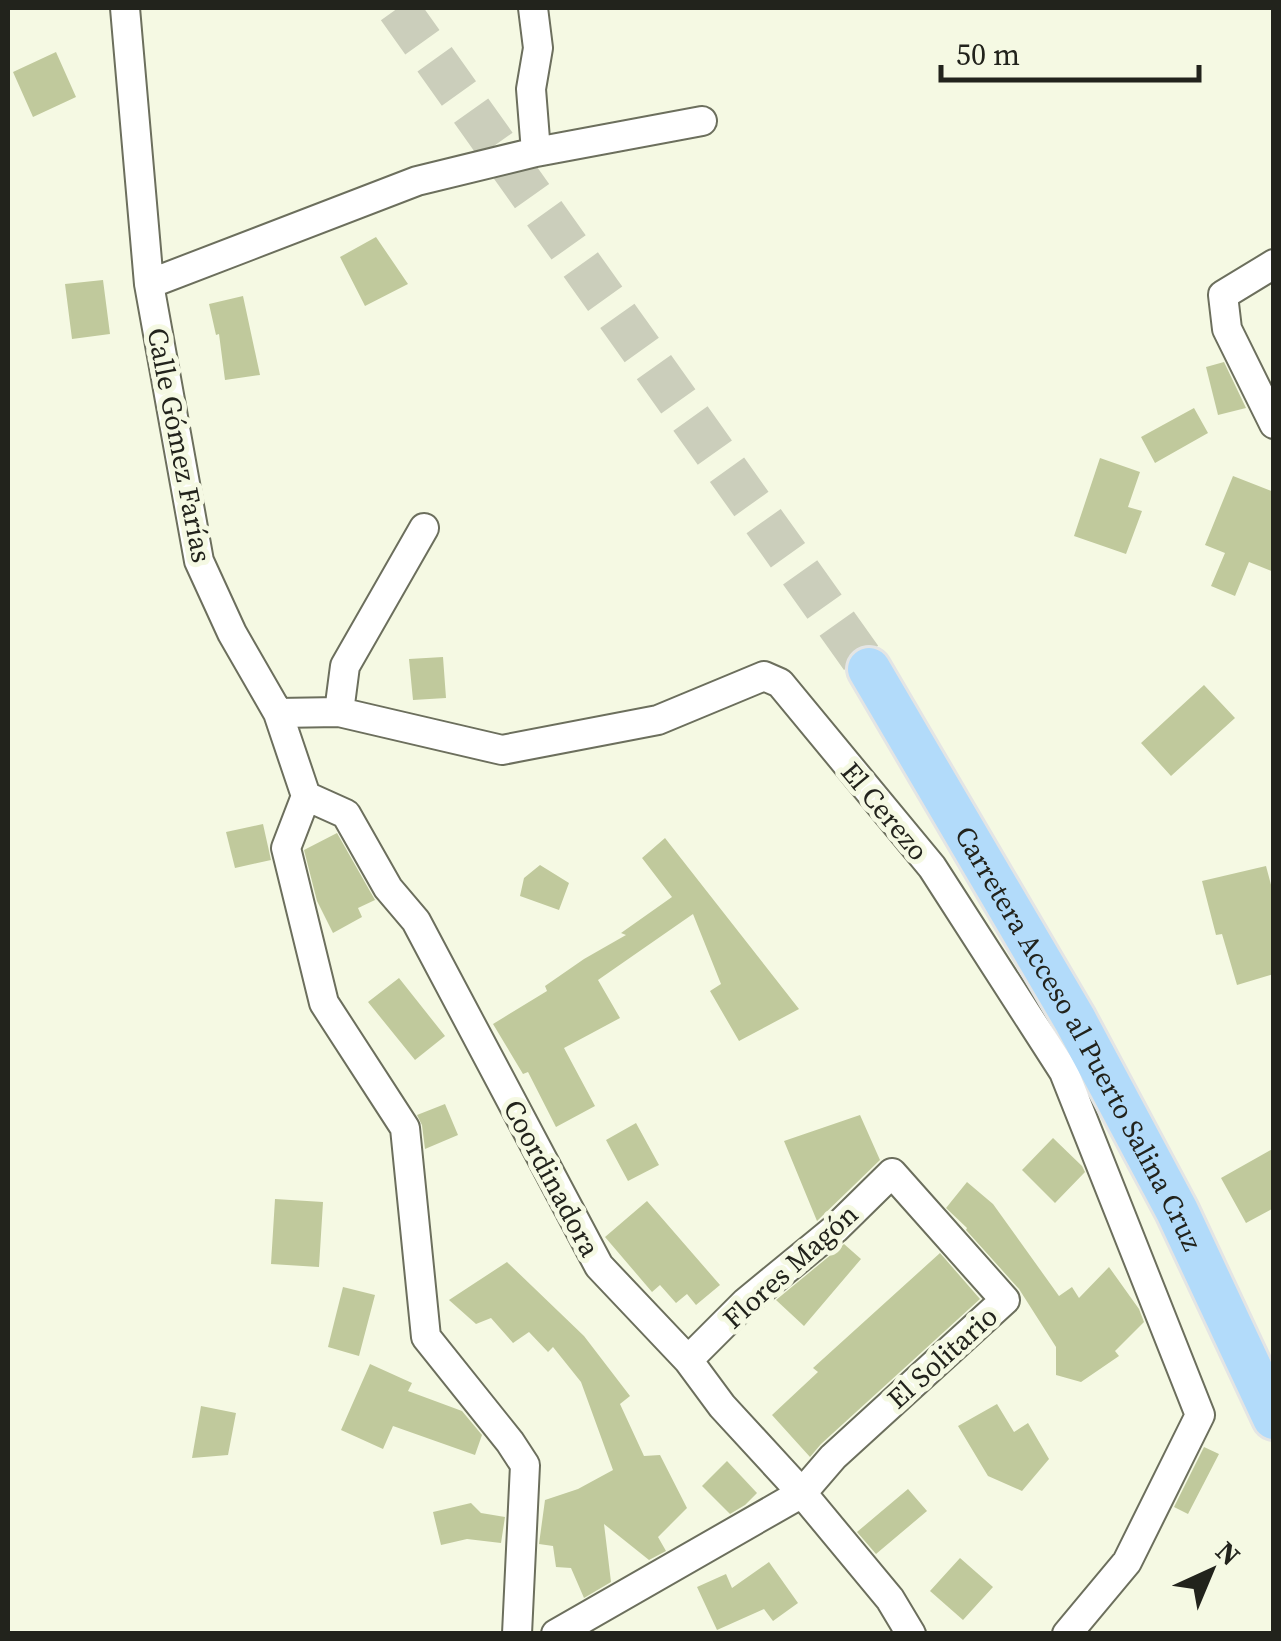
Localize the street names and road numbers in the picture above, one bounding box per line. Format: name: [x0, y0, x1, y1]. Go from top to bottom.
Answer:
street label: Calle Gómez Farías: [139, 324, 221, 566]
street label: El Cerezo: [833, 754, 937, 868]
street label: Carretera Acceso al Puerto Salina Cruz: [946, 819, 1212, 1257]
street label: Coordinadora: [495, 1093, 610, 1264]
street label: Flores Magón: [714, 1195, 866, 1337]
street label: El Solitario: [879, 1297, 1005, 1417]

